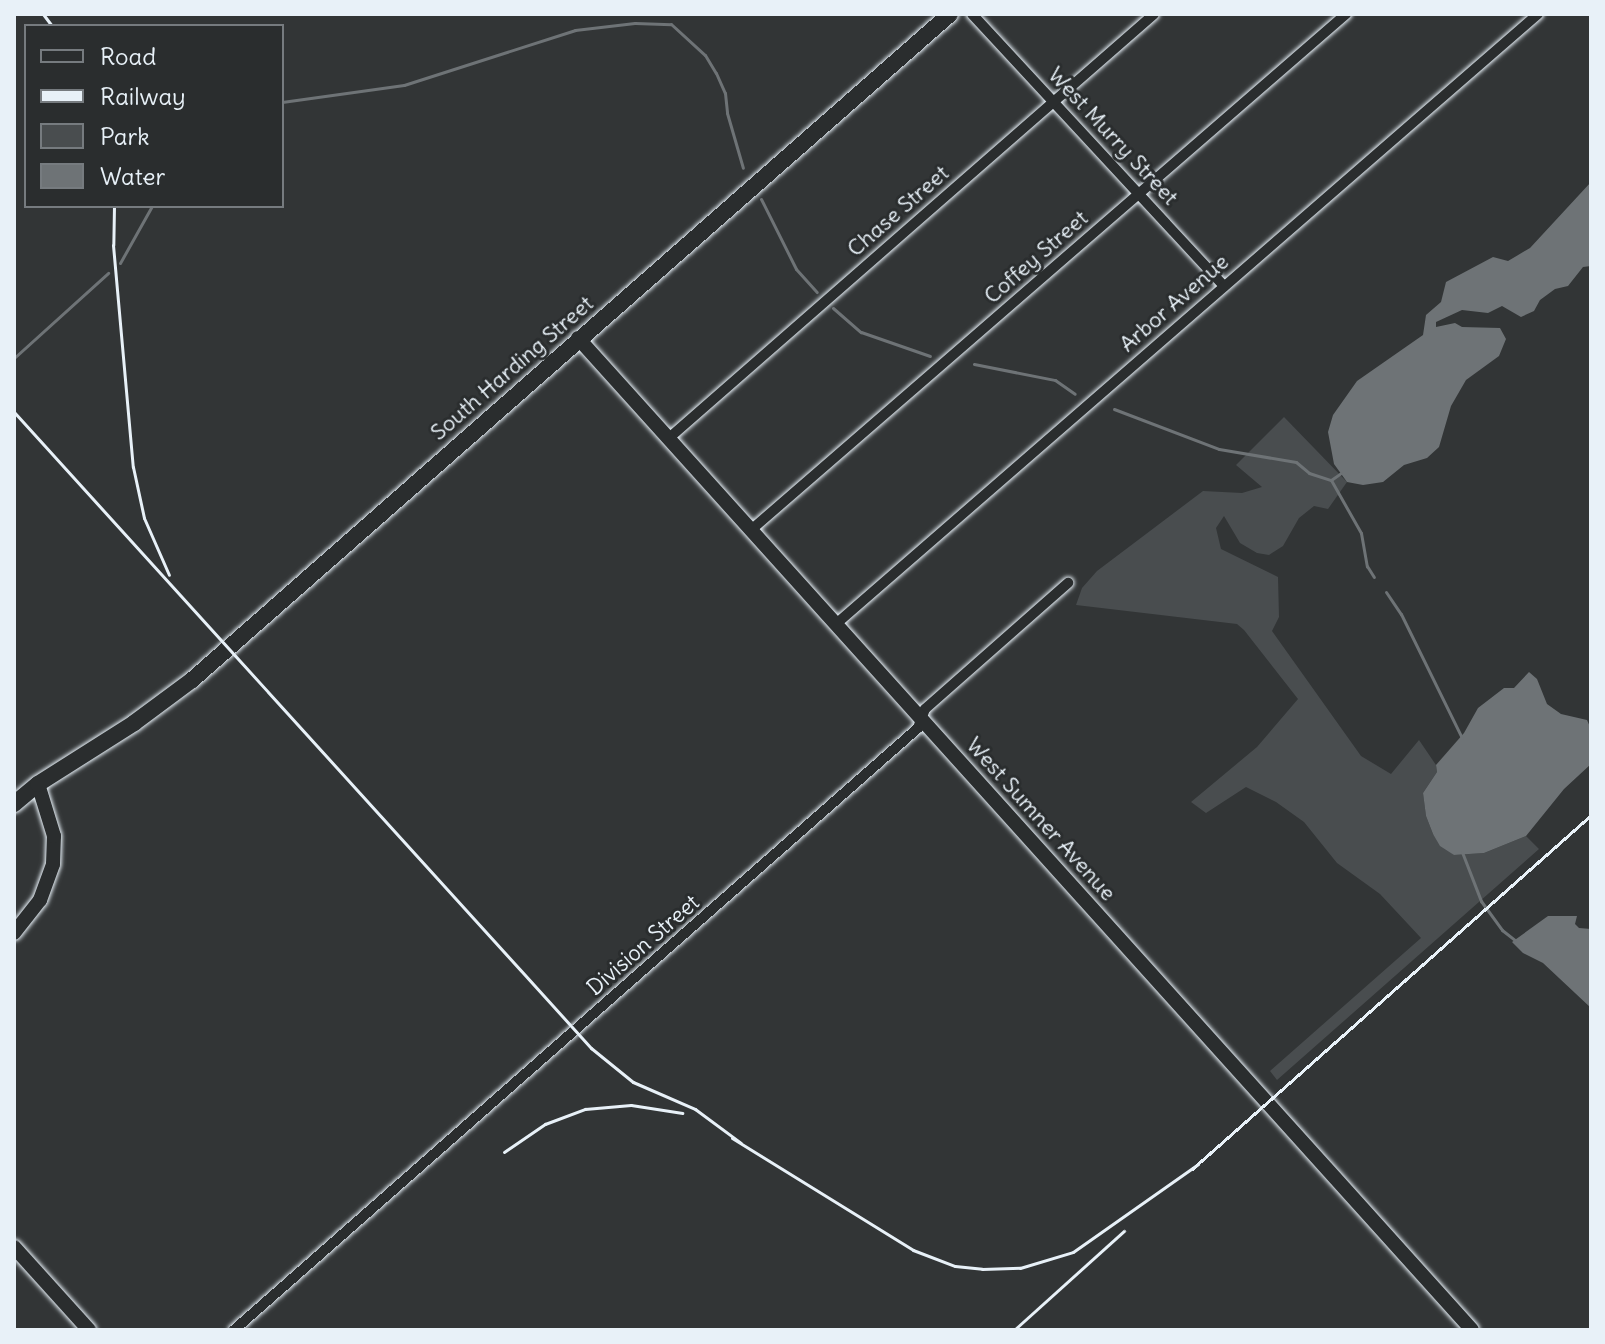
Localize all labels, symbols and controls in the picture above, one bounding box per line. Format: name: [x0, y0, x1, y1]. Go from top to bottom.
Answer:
legend: [24, 24, 284, 208]
text: Road: [100, 41, 156, 71]
street label: West Murry Street: [1042, 62, 1184, 210]
text: Railway: [100, 81, 186, 111]
text: Park: [100, 121, 150, 151]
street label: Chase Street: [842, 160, 954, 262]
text: Water: [100, 161, 165, 191]
street label: Coffey Street: [979, 205, 1093, 309]
street label: Arbor Avenue: [1114, 249, 1234, 357]
street label: South Harding Street: [425, 290, 599, 446]
street label: West Sumner Avenue: [961, 732, 1121, 906]
street label: Division Street: [581, 889, 705, 1001]

